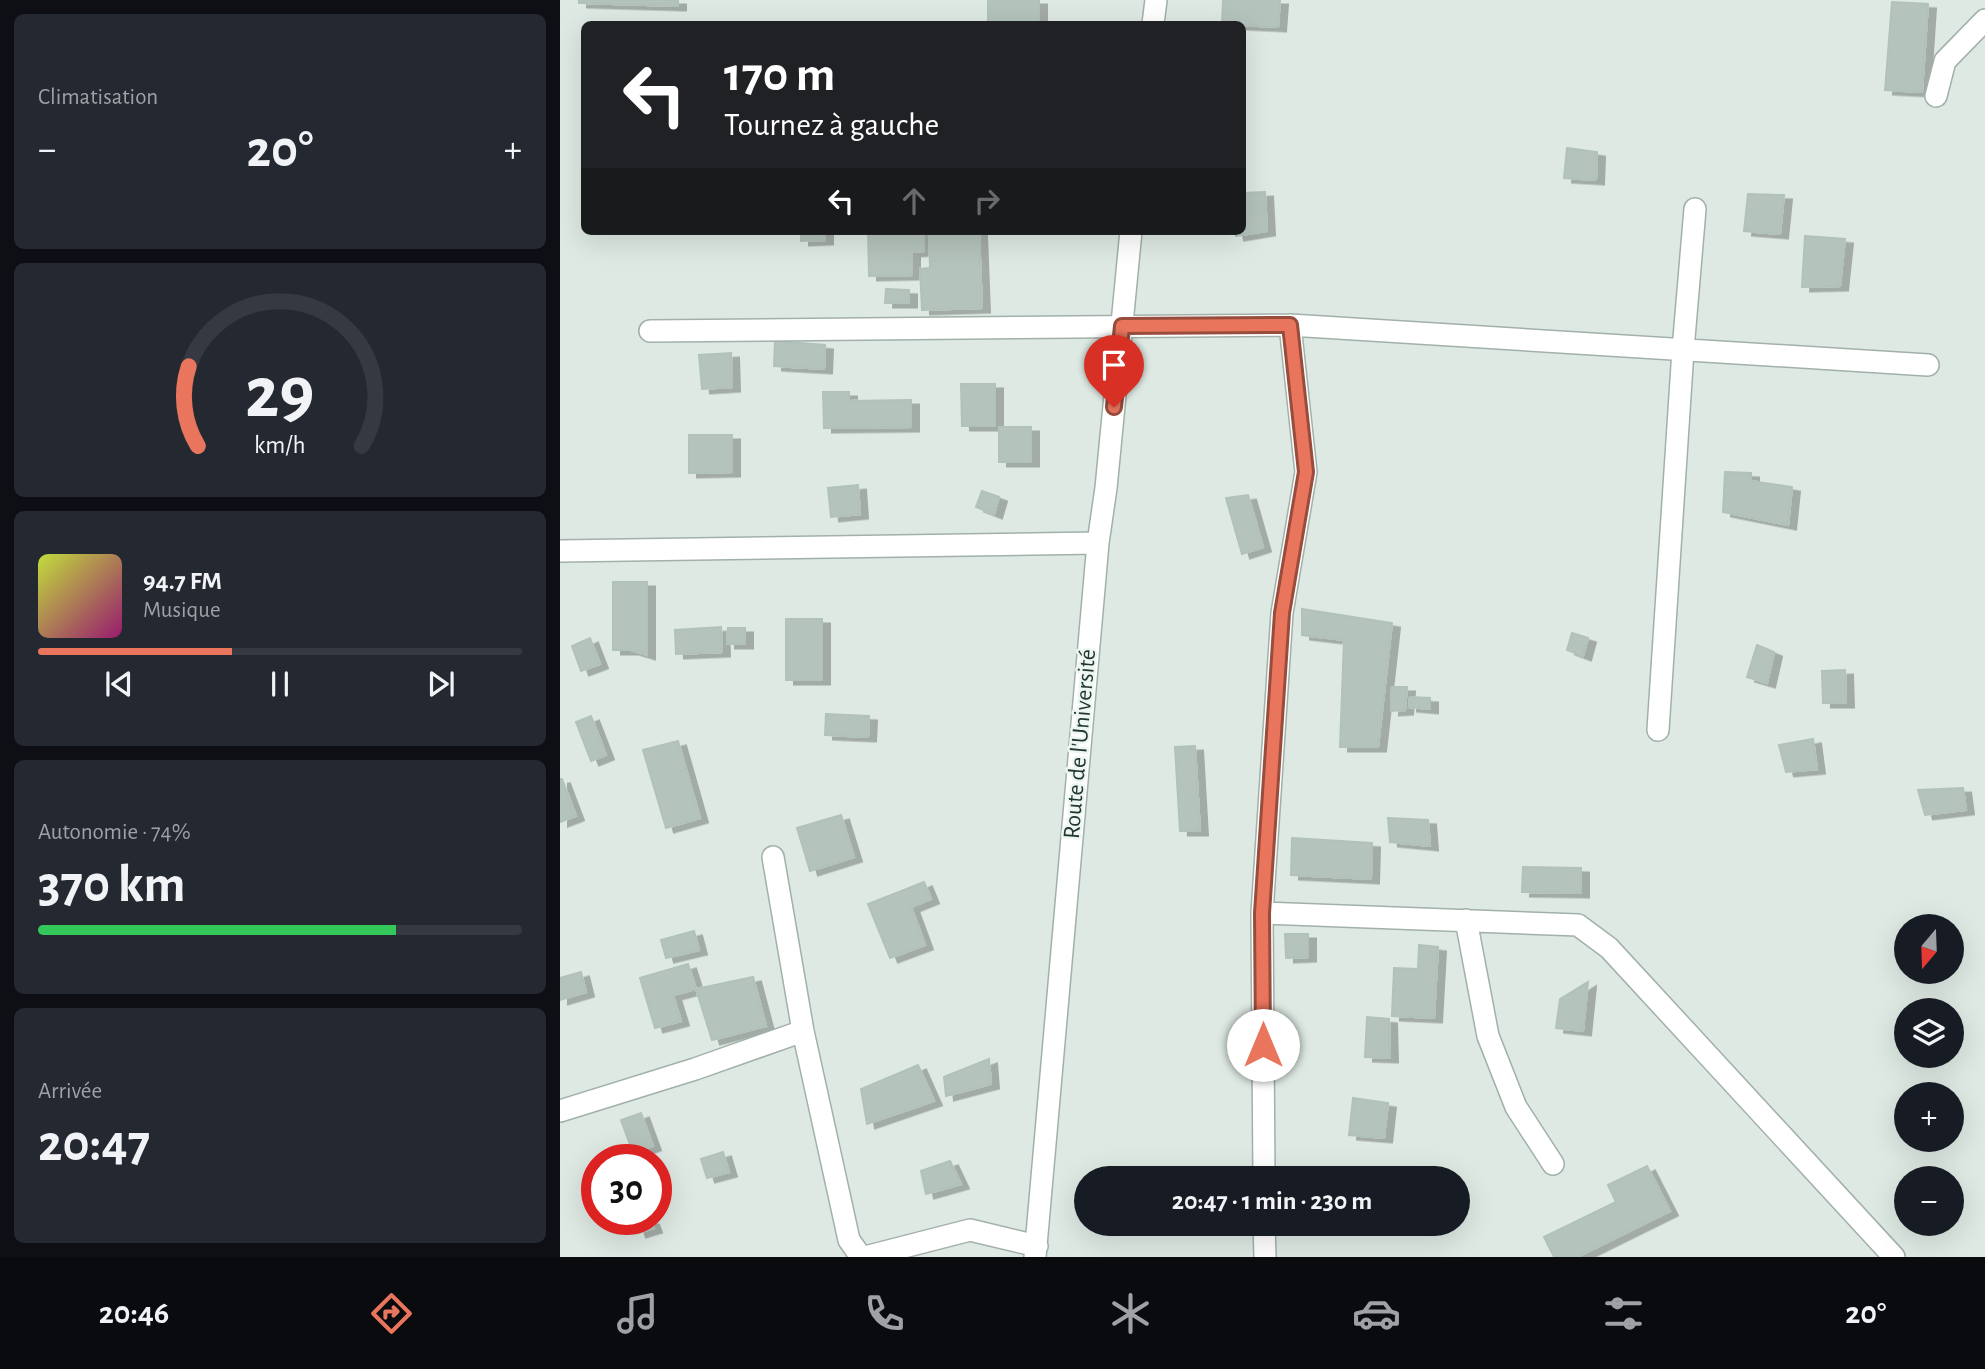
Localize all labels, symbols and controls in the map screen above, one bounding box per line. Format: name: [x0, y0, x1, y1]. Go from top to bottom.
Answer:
icon: left: [609, 49, 700, 140]
text: 170 m: [724, 51, 835, 100]
text: Climatisation: [38, 86, 158, 109]
text: Tournez à gauche: [724, 109, 939, 141]
text: 20°: [247, 124, 313, 176]
text: −: [38, 131, 56, 169]
text: +: [504, 131, 522, 169]
icon: left: [822, 182, 860, 220]
icon: ahead: [895, 182, 933, 220]
icon: right: [968, 182, 1006, 220]
pin: [1084, 335, 1144, 407]
icon: arrive: [1095, 346, 1133, 384]
text: 29: [245, 358, 315, 431]
text: km/h: [254, 433, 306, 458]
text: 94.7 FM: [143, 568, 222, 594]
text: Musique: [143, 599, 221, 622]
street label: Route de l'Université: [1060, 648, 1100, 840]
icon: previous: [100, 665, 138, 703]
icon: pause: [261, 665, 299, 703]
icon: next: [422, 665, 460, 703]
text: Autonomie · 74%: [38, 821, 191, 844]
text: 370 km: [38, 859, 186, 911]
north arrow: [1894, 914, 1964, 984]
map controls: [1894, 914, 1964, 1236]
button: layers: [1894, 998, 1964, 1068]
position arrow: [1226, 1008, 1300, 1082]
text: Arrivée: [38, 1080, 102, 1103]
button: +: [1894, 1082, 1964, 1152]
text: 20:47: [38, 1118, 150, 1170]
speed limit sign: 30: [581, 1144, 672, 1235]
button: −: [1894, 1166, 1964, 1236]
text: 20:47 · 1 min · 230 m: [1172, 1188, 1372, 1214]
icon: directions: [367, 1289, 416, 1338]
icon: music: [613, 1289, 662, 1338]
icon: phone: [860, 1289, 909, 1338]
icon: climate: [1106, 1289, 1155, 1338]
icon: car: [1352, 1289, 1401, 1338]
icon: filters: [1599, 1289, 1648, 1338]
text: 20:46: [99, 1297, 169, 1329]
text: 20°: [1845, 1297, 1886, 1329]

